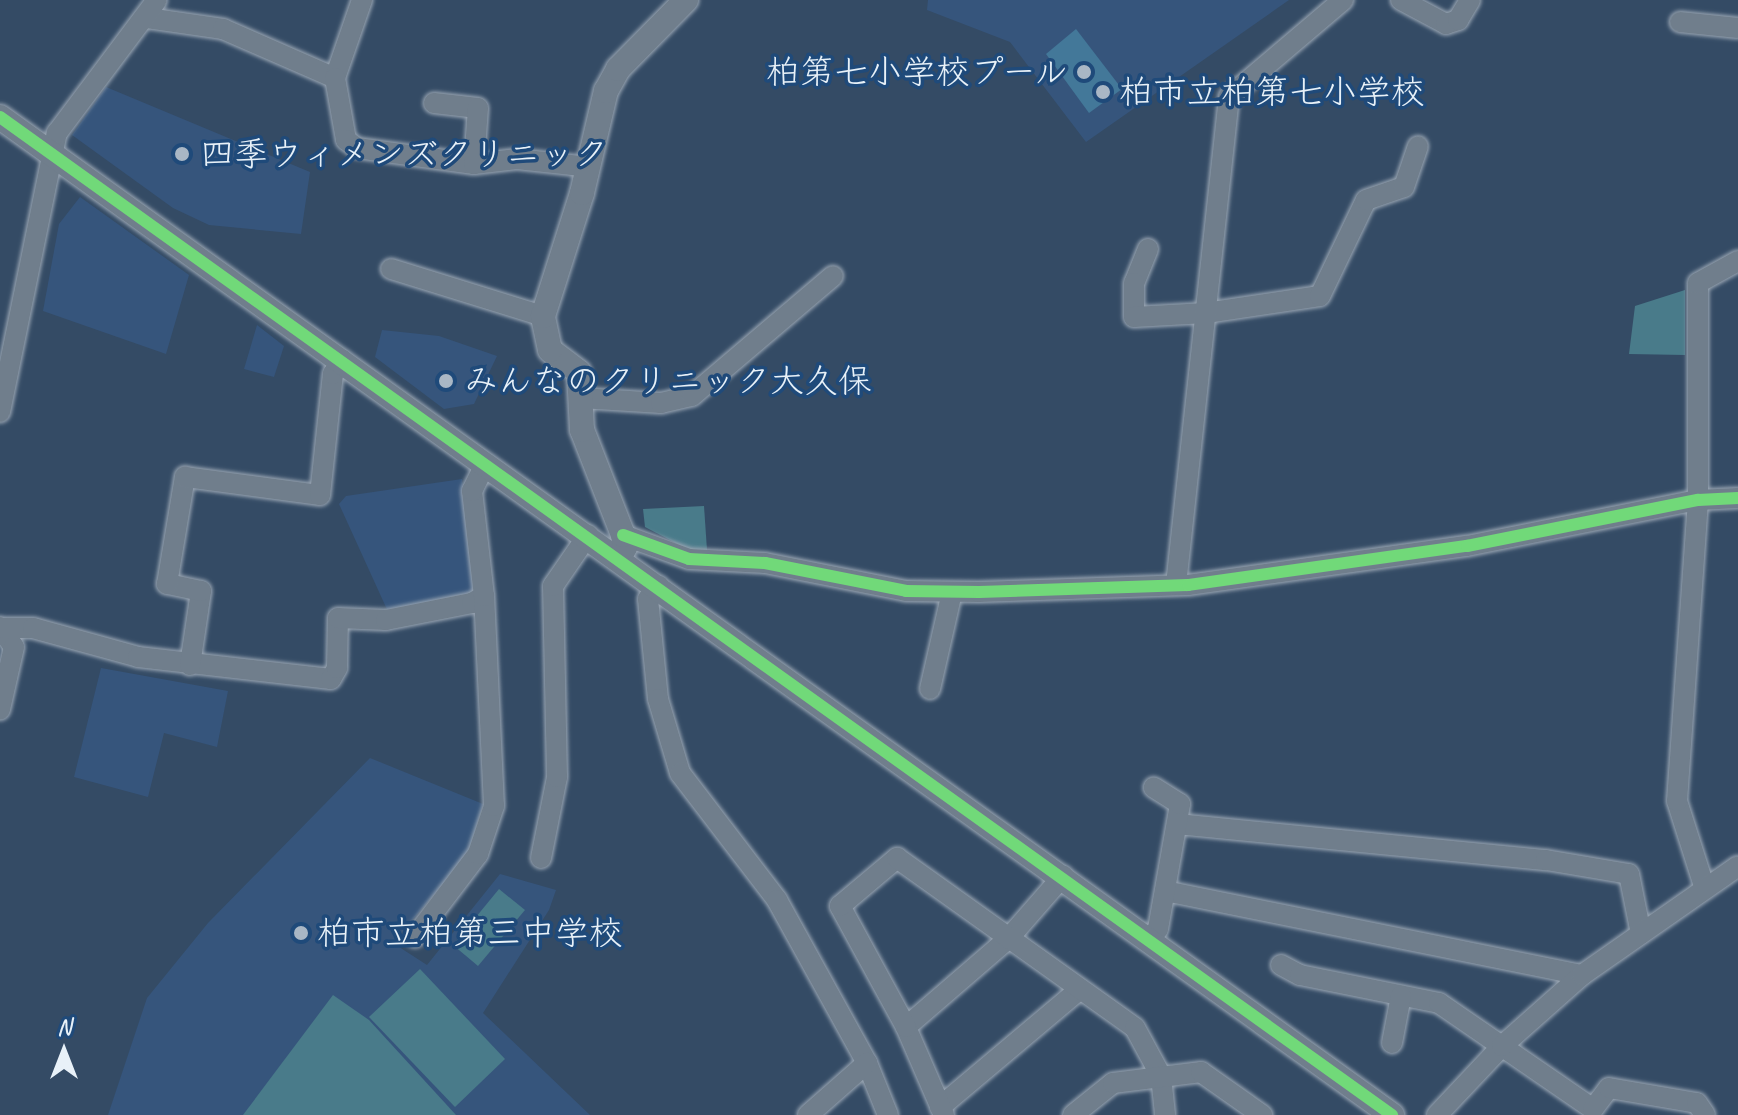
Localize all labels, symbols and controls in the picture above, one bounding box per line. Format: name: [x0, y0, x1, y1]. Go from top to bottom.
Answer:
place label: 柏第七小学校プール: [764, 52, 1068, 92]
marker: 柏第七小学校プール: [1075, 63, 1093, 81]
place label: 柏市立柏第七小学校: [1119, 72, 1425, 112]
marker: 柏市立柏第七小学校: [1094, 83, 1112, 101]
place label: 四季ウィメンズクリニック: [200, 134, 608, 174]
marker: 四季ウィメンズクリニック: [171, 143, 193, 165]
place label: みんなのクリニック大久保: [464, 361, 872, 401]
marker: みんなのクリニック大久保: [435, 370, 457, 392]
place label: 柏市立柏第三中学校: [317, 913, 623, 953]
marker: 柏市立柏第三中学校: [292, 924, 310, 942]
north arrow: [24, 1011, 104, 1091]
text: N: [57, 1013, 71, 1041]

